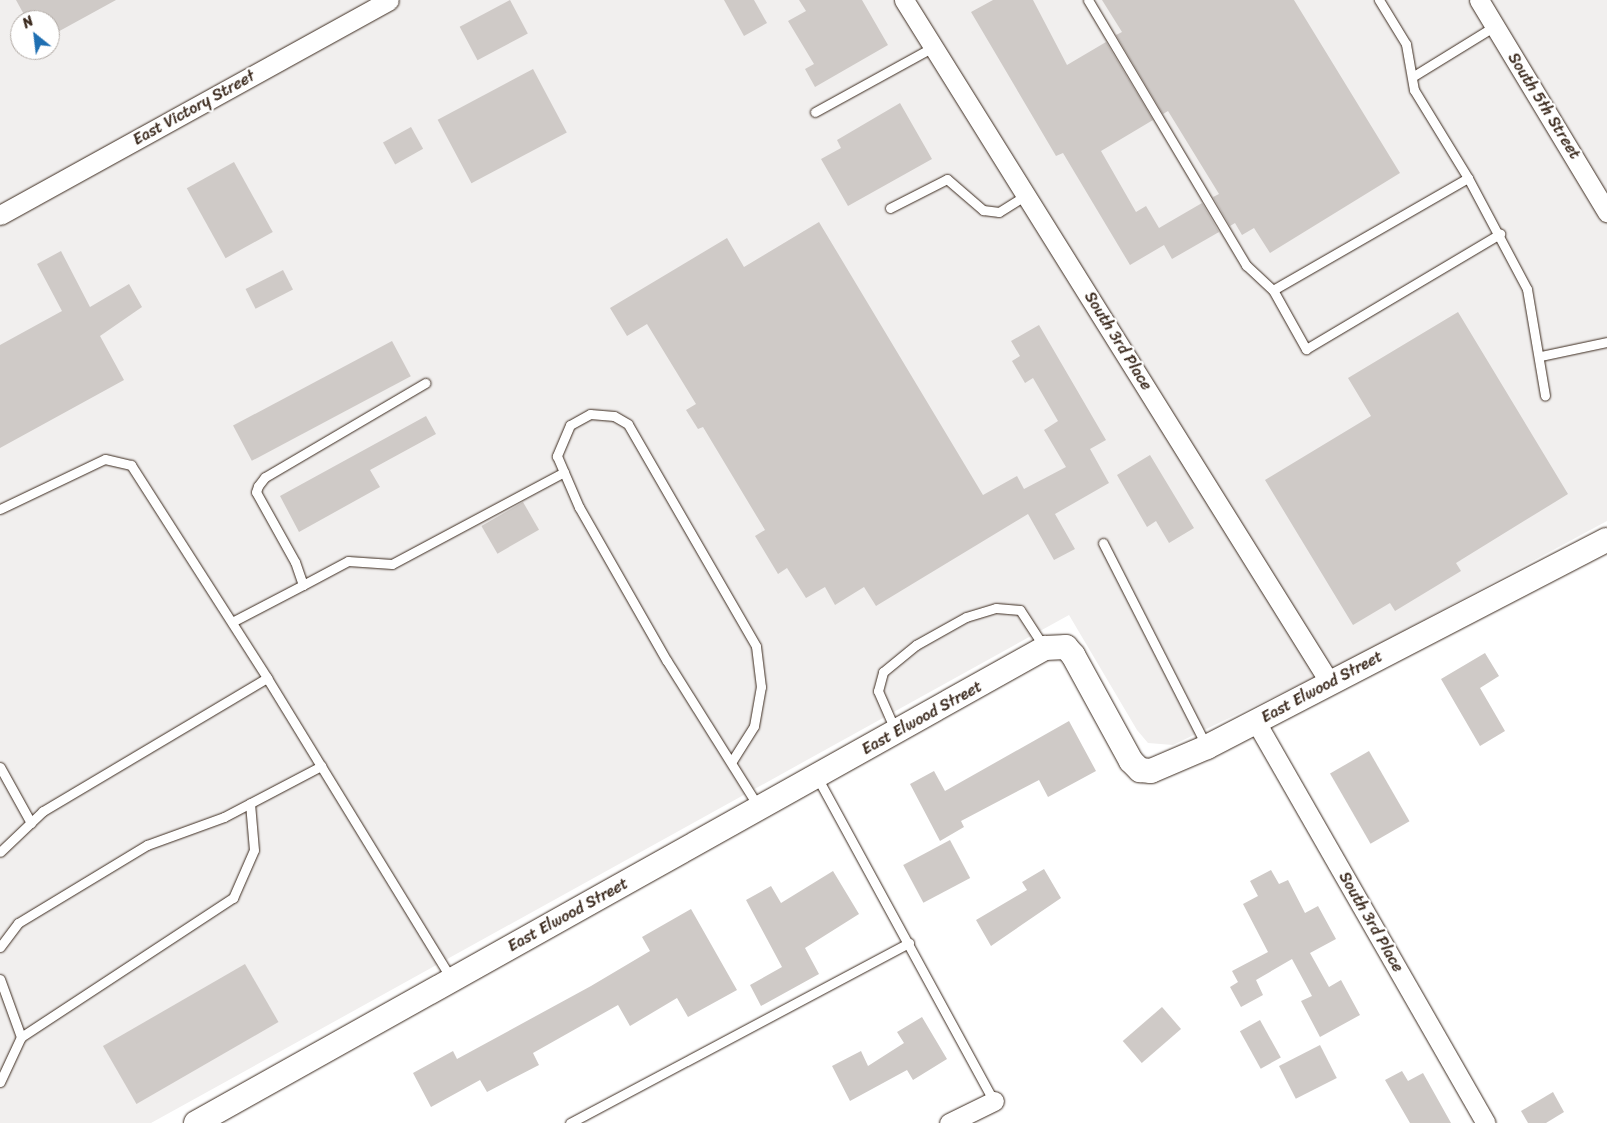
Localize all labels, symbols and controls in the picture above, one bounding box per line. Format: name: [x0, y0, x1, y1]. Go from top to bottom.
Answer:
text: N: [18, 9, 38, 36]
north arrow: [10, 10, 60, 60]
street label: South 5th Street: [1504, 49, 1584, 163]
street label: East Victory Street: [129, 66, 259, 150]
street label: South 3rd Place: [1080, 288, 1156, 394]
street label: East Elwood Street: [1258, 647, 1386, 727]
street label: East Elwood Street: [858, 677, 986, 759]
street label: South 3rd Place: [1335, 868, 1407, 976]
street label: East Elwood Street: [504, 874, 632, 956]

